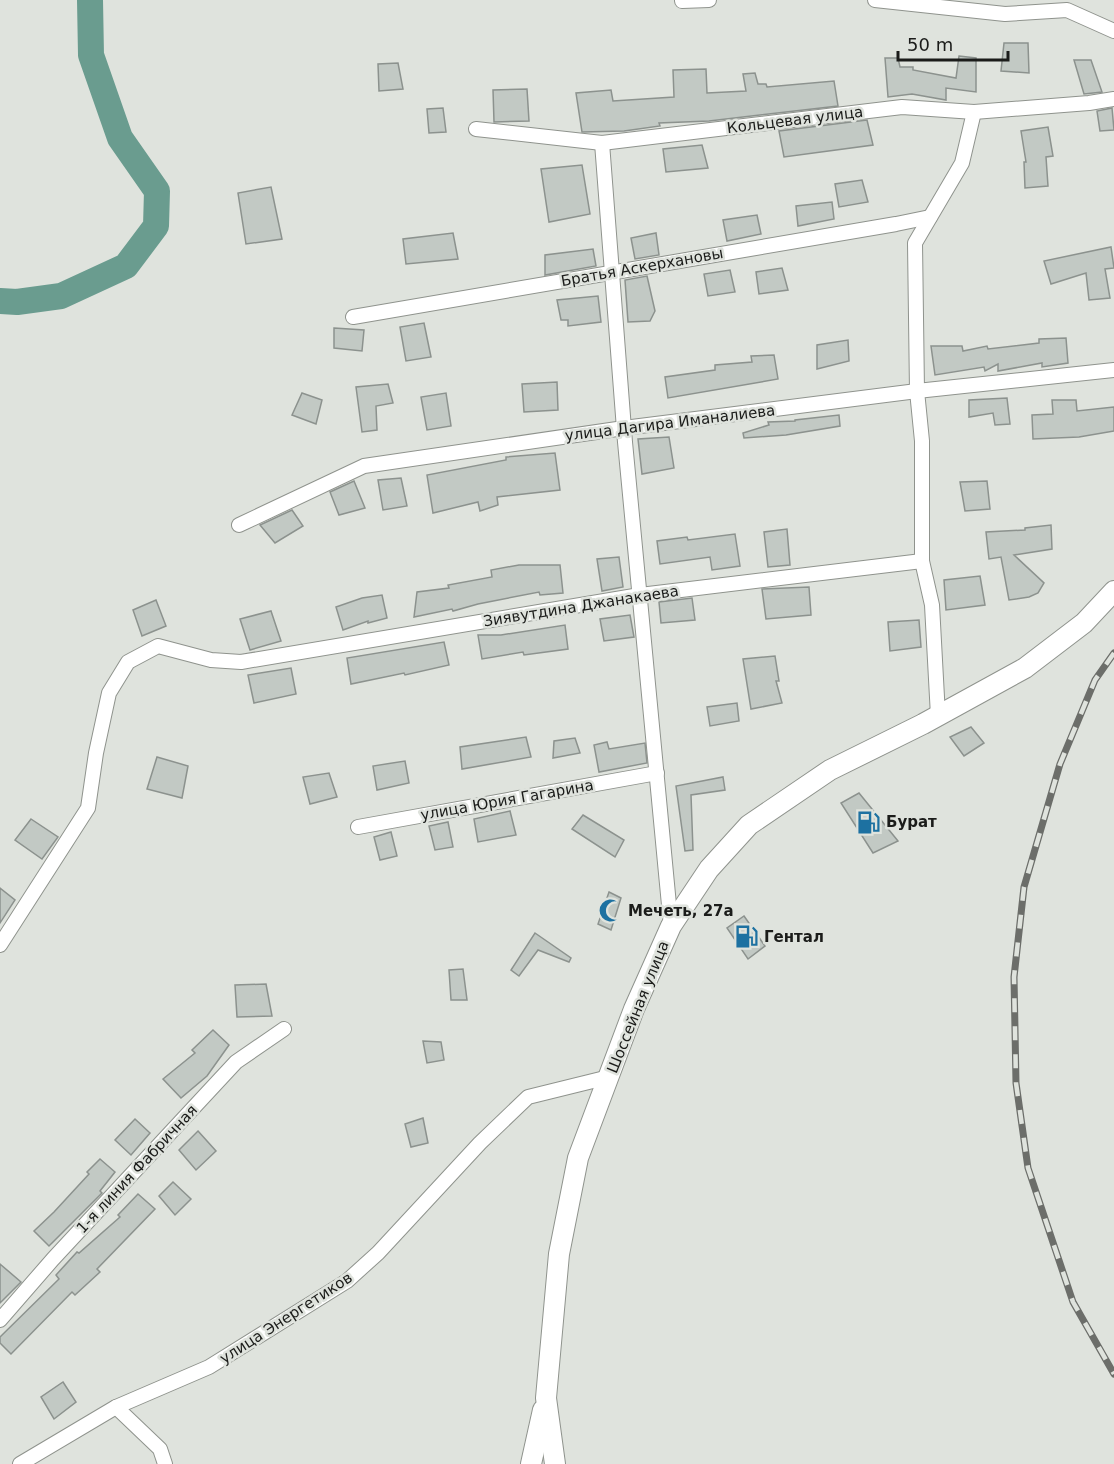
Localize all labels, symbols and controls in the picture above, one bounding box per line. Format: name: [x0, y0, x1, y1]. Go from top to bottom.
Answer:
scale bar: [898, 24, 1008, 62]
text: 50 m: [907, 34, 953, 55]
street label: Кольцевая улица: [726, 103, 864, 137]
street label: Братья Аскерхановы: [559, 244, 725, 290]
street label: улица Дагира Иманалиева: [564, 401, 776, 445]
street label: Зиявутдина Джанакаева: [482, 582, 680, 630]
street label: улица Юрия Гагарина: [419, 776, 595, 824]
fuel station icon: Бурат: [855, 809, 881, 835]
place label: Бурат: [886, 813, 937, 831]
mosque icon: Мечеть, 27а: [597, 898, 623, 924]
place label: Мечеть, 27а: [628, 902, 734, 920]
fuel station icon: Гентал: [733, 924, 759, 950]
place label: Гентал: [764, 928, 824, 946]
street label: Шоссейная улица: [603, 938, 673, 1076]
street label: 1-я линия Фабричная: [73, 1101, 201, 1237]
street label: улица Энергетиков: [216, 1268, 356, 1368]

